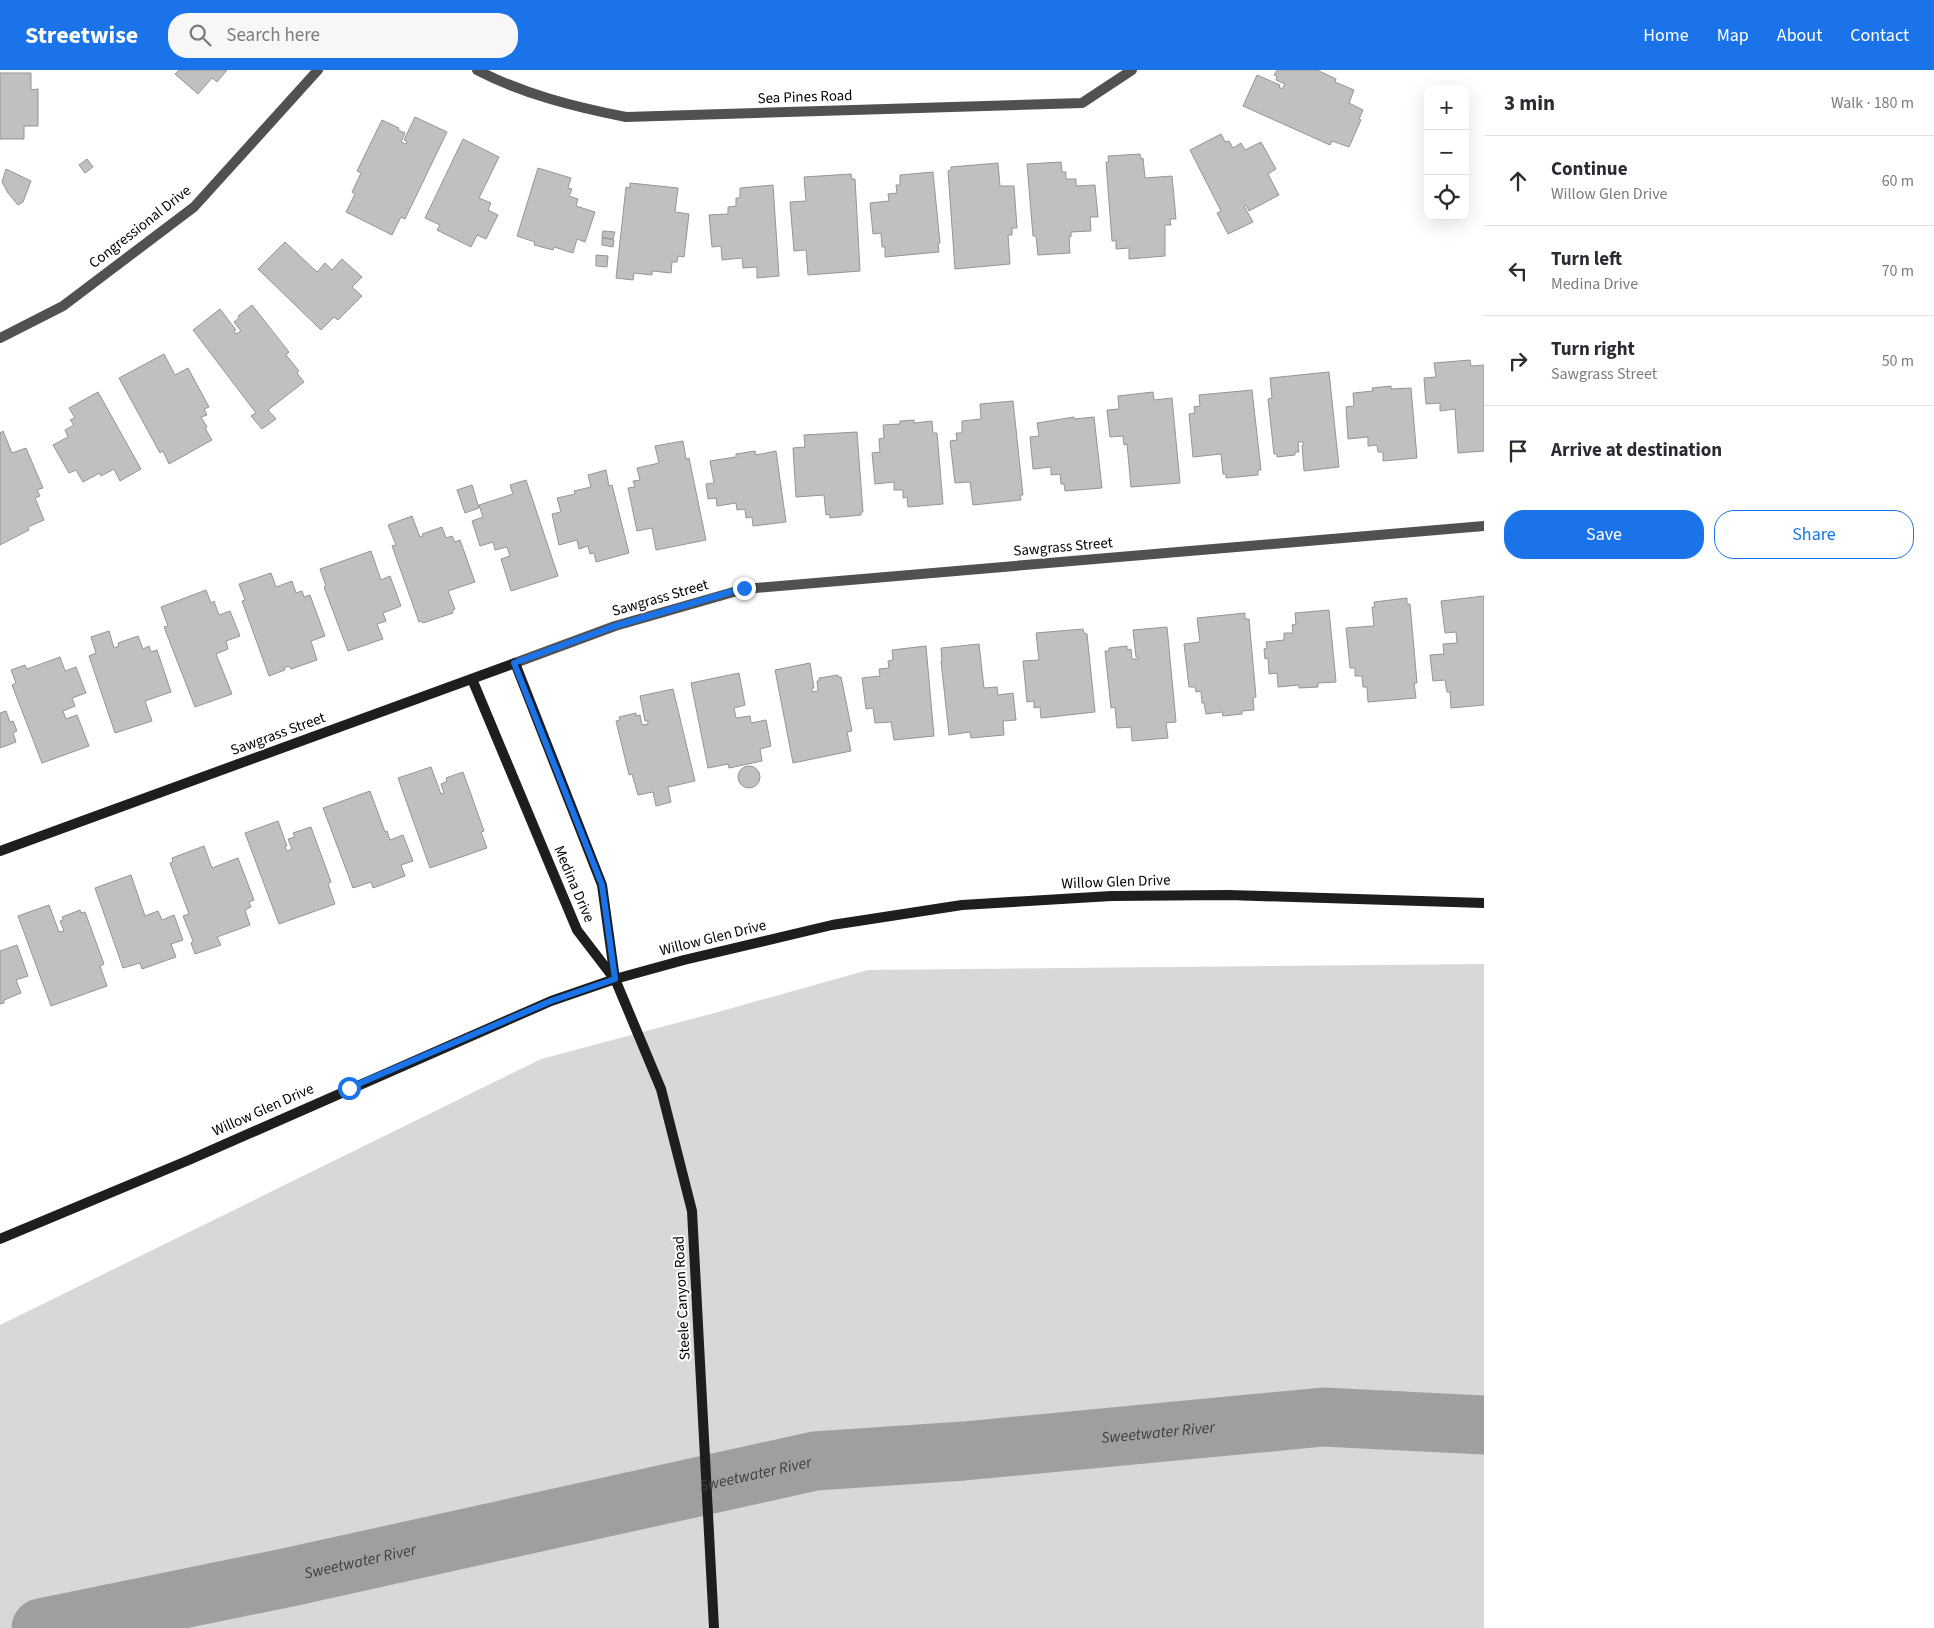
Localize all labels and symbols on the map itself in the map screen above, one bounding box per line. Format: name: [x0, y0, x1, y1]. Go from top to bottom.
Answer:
street label: Sea Pines Road: [757, 85, 853, 109]
street label: Congressional Drive: [85, 180, 195, 274]
street label: Sawgrass Street: [1013, 532, 1113, 562]
street label: Sawgrass Street: [609, 574, 711, 622]
route end: [733, 577, 756, 600]
street label: Sawgrass Street: [228, 707, 328, 761]
street label: Medina Drive: [548, 842, 600, 926]
street label: Willow Glen Drive: [1061, 870, 1171, 894]
street label: Willow Glen Drive: [657, 915, 769, 961]
route start: [338, 1077, 361, 1100]
street label: Willow Glen Drive: [209, 1078, 317, 1142]
street label: Steele Canyon Road: [668, 1235, 696, 1361]
water label: Sweetwater River: [1100, 1416, 1217, 1449]
water label: Sweetwater River: [698, 1451, 815, 1497]
water label: Sweetwater River: [302, 1538, 420, 1585]

